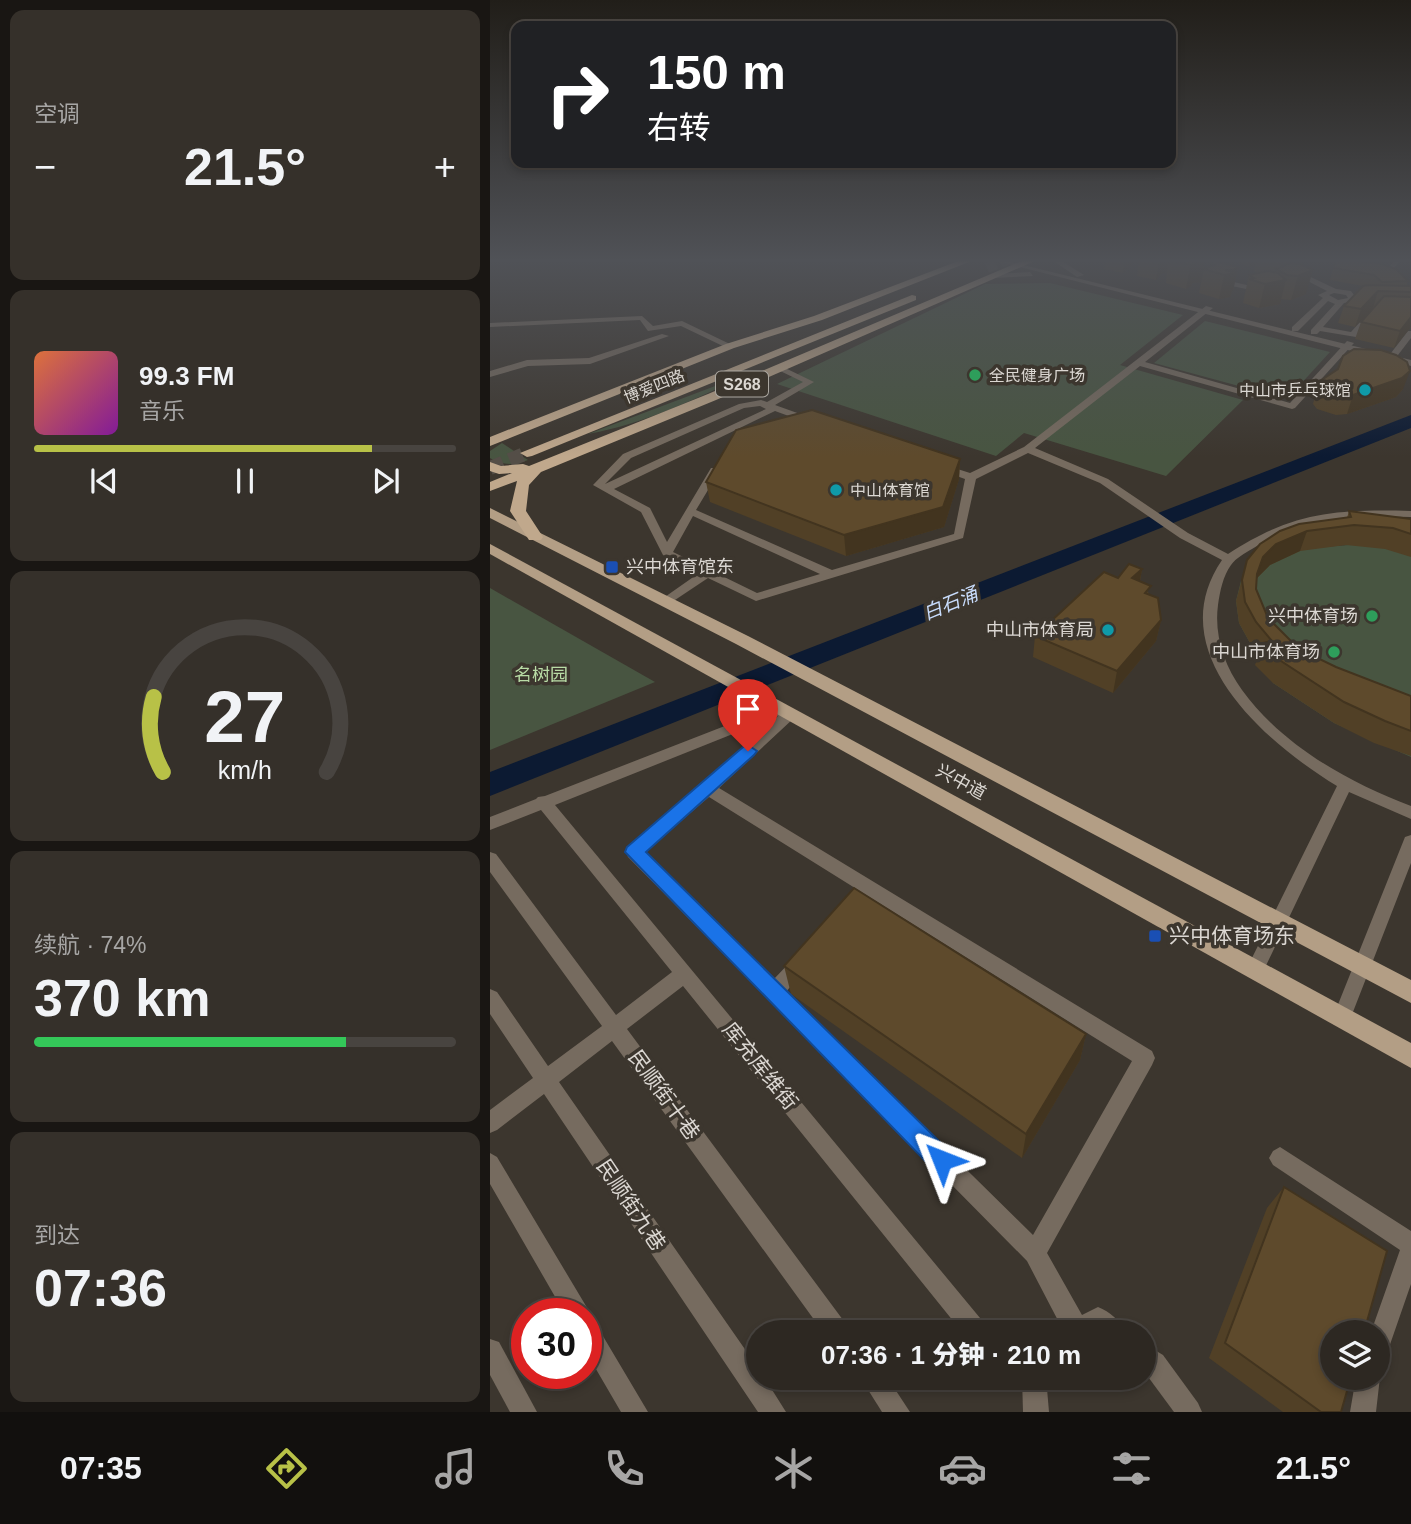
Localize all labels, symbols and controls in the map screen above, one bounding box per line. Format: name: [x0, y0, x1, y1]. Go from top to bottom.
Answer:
text: 150 m: [647, 45, 786, 99]
icon: right: [532, 49, 623, 140]
text: 空调: [34, 101, 80, 127]
text: 右转: [647, 110, 711, 146]
text: 21.5°: [184, 138, 306, 196]
text: −: [34, 146, 56, 188]
text: +: [434, 146, 456, 188]
text: 99.3 FM: [139, 361, 234, 391]
street label: 博爱四路: [621, 367, 687, 406]
marker: 全民健身广场: [967, 367, 983, 383]
place label: 全民健身广场: [989, 367, 1085, 384]
road number: S268: [716, 372, 768, 396]
place label: 中山市乒乓球馆: [1239, 382, 1351, 399]
marker: 中山市乒乓球馆: [1357, 382, 1373, 398]
text: 音乐: [139, 398, 185, 424]
icon: previous: [85, 462, 123, 500]
icon: pause: [226, 462, 264, 500]
icon: next: [367, 462, 405, 500]
marker: 中山体育馆: [828, 482, 844, 498]
place label: 中山体育馆: [850, 482, 930, 499]
place label: 兴中体育馆东: [626, 557, 734, 577]
marker: 兴中体育馆东: [604, 559, 620, 575]
water label: 白石涌: [920, 582, 982, 624]
place label: 兴中体育场: [1268, 606, 1358, 626]
marker: 兴中体育场: [1364, 608, 1380, 624]
place label: 中山市体育局: [986, 620, 1094, 640]
marker: 中山市体育局: [1100, 622, 1116, 638]
place label: 中山市体育场: [1212, 642, 1320, 662]
marker: 中山市体育场: [1326, 644, 1342, 660]
park label: 名树园: [514, 665, 568, 685]
text: 27: [205, 676, 285, 757]
pin: [718, 679, 778, 751]
icon: arrive: [729, 690, 767, 728]
text: km/h: [218, 756, 272, 784]
street label: 兴中道: [933, 760, 989, 804]
place label: 兴中体育场东: [1169, 924, 1295, 947]
marker: 兴中体育场东: [1147, 928, 1163, 944]
text: 续航 · 74%: [34, 932, 146, 958]
text: 370 km: [34, 969, 210, 1027]
street label: 库充库维街: [718, 1018, 802, 1114]
street label: 民顺街十巷: [624, 1045, 705, 1144]
position arrow: [905, 1123, 979, 1197]
street label: 民顺街九巷: [593, 1155, 670, 1255]
text: 到达: [34, 1222, 80, 1248]
text: 07:36: [34, 1259, 167, 1317]
speed limit sign: 30: [511, 1298, 602, 1389]
map controls: [1320, 1320, 1390, 1390]
button: layers: [1320, 1320, 1390, 1390]
text: 07:36 · 1 分钟 · 210 m: [821, 1340, 1081, 1370]
icon: directions: [262, 1444, 311, 1493]
icon: music: [431, 1444, 480, 1493]
icon: phone: [600, 1444, 649, 1493]
icon: climate: [769, 1444, 818, 1493]
icon: car: [938, 1444, 987, 1493]
icon: filters: [1107, 1444, 1156, 1493]
text: 07:35: [60, 1450, 142, 1486]
text: 21.5°: [1276, 1450, 1351, 1486]

